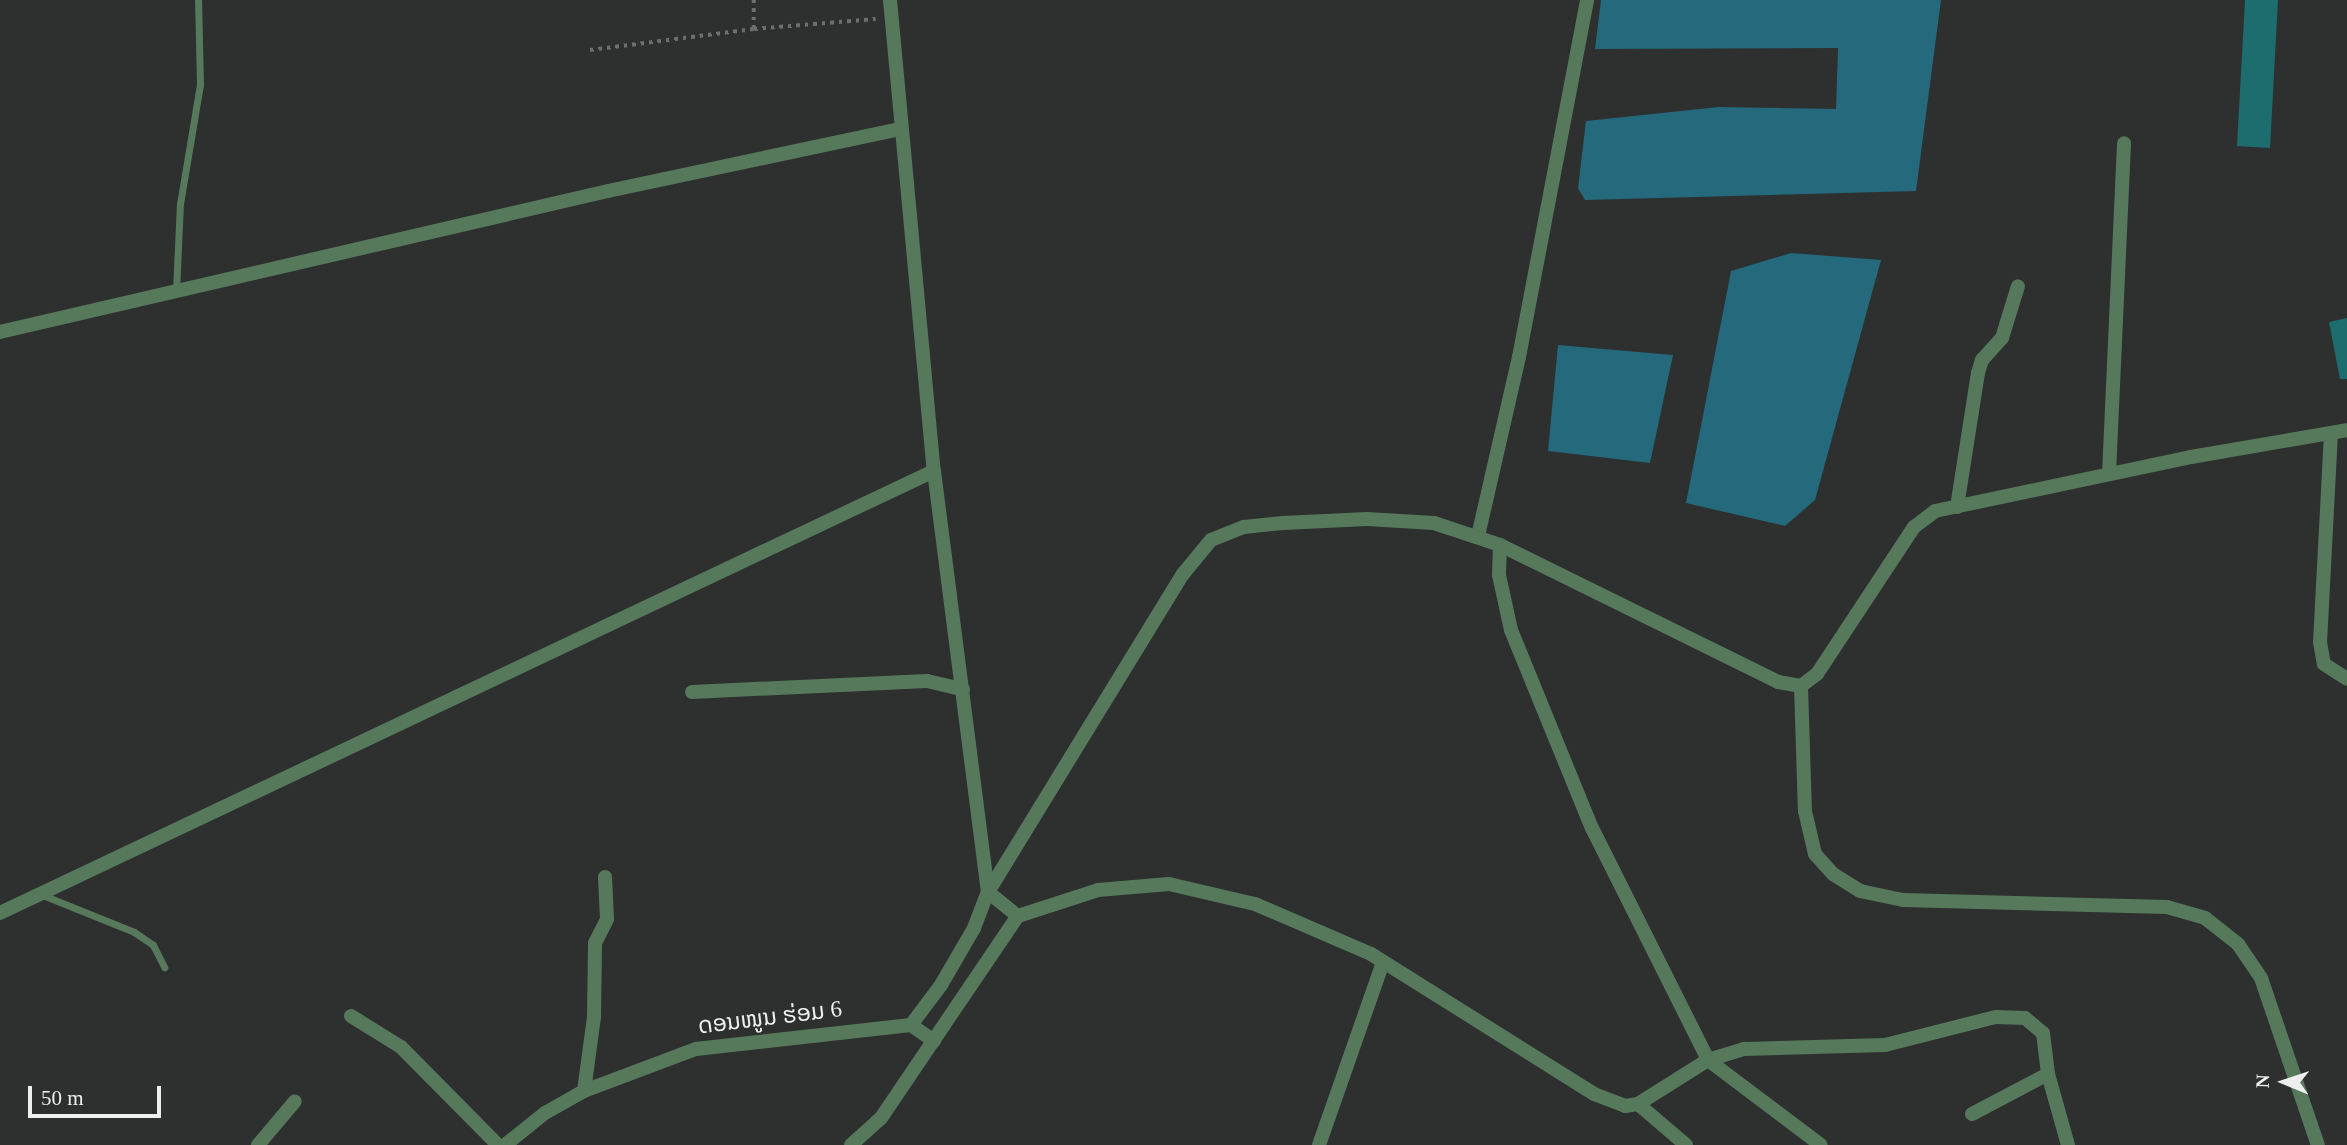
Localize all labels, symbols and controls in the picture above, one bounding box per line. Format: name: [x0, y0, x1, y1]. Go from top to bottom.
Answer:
street label: ດອນໜູນ ຮ່ອມ 6: [696, 995, 844, 1041]
north arrow: [2249, 1047, 2319, 1117]
scale bar: [32, 1072, 164, 1116]
text: N: [2252, 1074, 2273, 1088]
text: 50 m: [41, 1086, 84, 1110]

